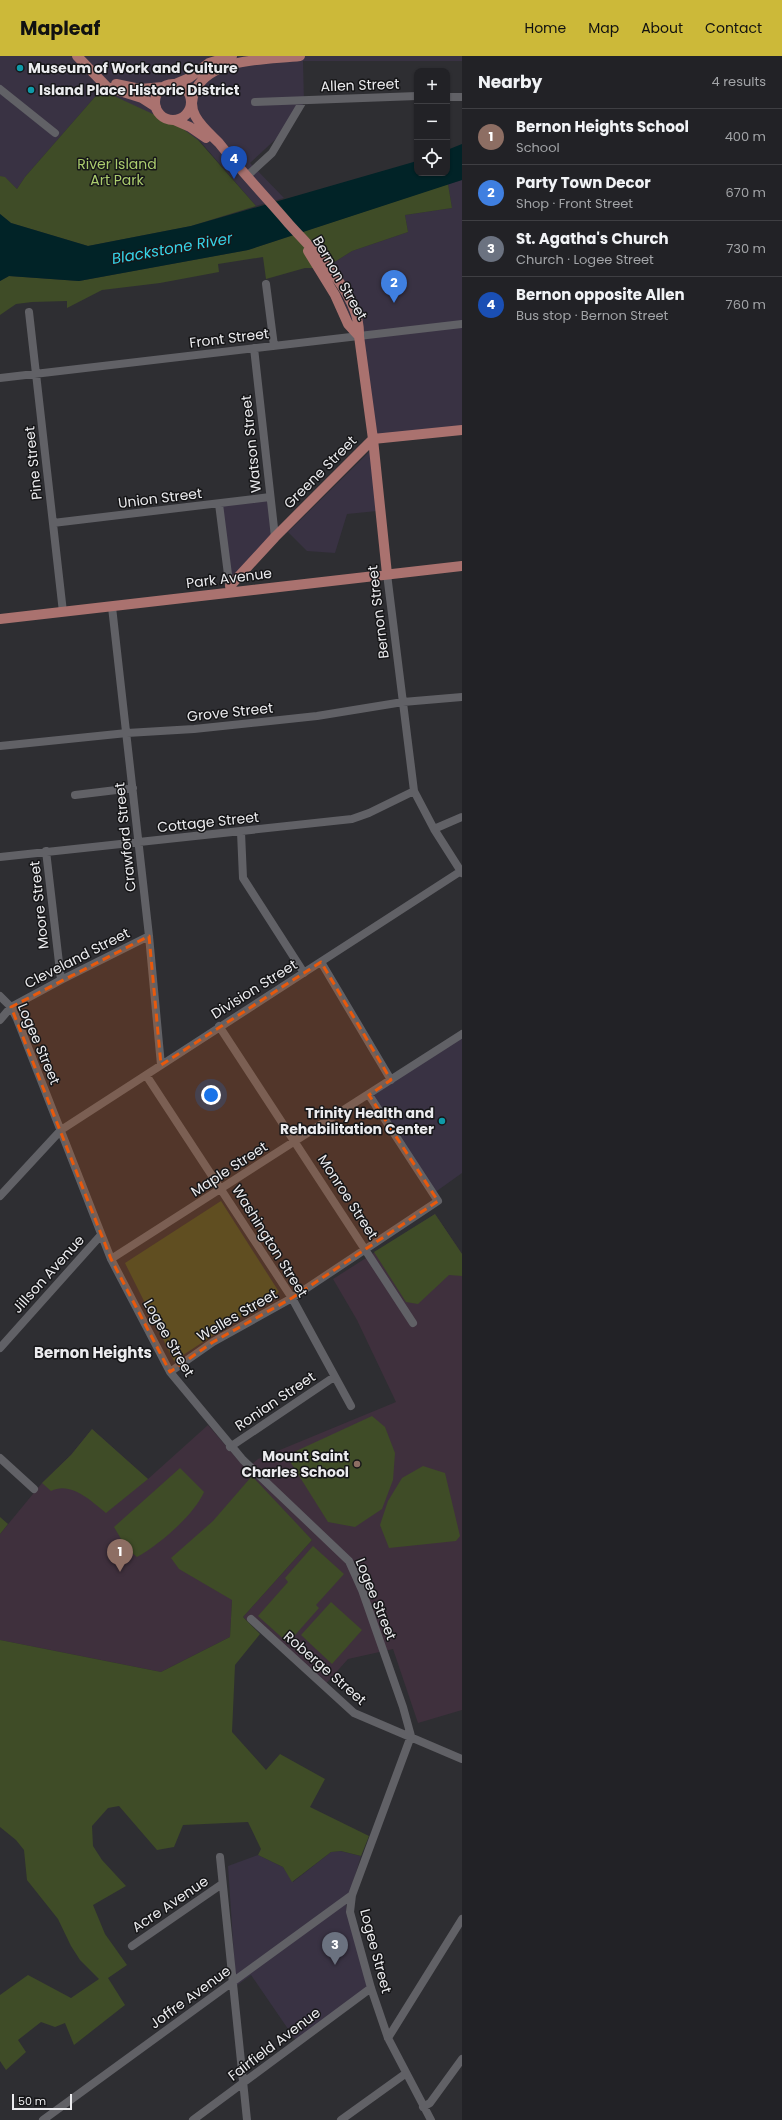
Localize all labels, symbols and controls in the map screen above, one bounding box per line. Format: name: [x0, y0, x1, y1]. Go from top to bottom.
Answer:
text: Mapleaf: [20, 15, 100, 42]
text: Home: [524, 18, 566, 38]
text: Map: [588, 18, 619, 38]
text: About: [641, 18, 683, 38]
text: Contact: [705, 18, 762, 38]
place label: Museum of Work and Culture: [28, 58, 238, 78]
marker: Museum of Work and Culture: [15, 63, 25, 73]
map controls: [414, 68, 450, 176]
button: +: [414, 68, 450, 104]
text: Nearby: [478, 70, 542, 94]
text: 4 results: [712, 72, 766, 91]
street label: Allen Street: [320, 74, 400, 96]
place label: Island Place Historic District: [39, 80, 240, 100]
marker: Island Place Historic District: [26, 85, 36, 95]
button: −: [414, 104, 450, 140]
text: Bernon Heights School: [516, 116, 689, 137]
text: 1: [489, 127, 493, 146]
text: 400 m: [725, 127, 766, 146]
text: School: [516, 138, 560, 157]
button: locate: [414, 140, 450, 176]
pin: 4: [221, 146, 247, 179]
park label: River Island Art Park: [77, 154, 157, 190]
text: Party Town Decor: [516, 172, 651, 193]
text: 2: [487, 183, 495, 202]
text: 670 m: [726, 183, 766, 202]
text: Shop · Front Street: [516, 194, 633, 213]
water label: Blackstone River: [110, 227, 234, 269]
text: St. Agatha's Church: [516, 228, 669, 249]
street label: Bernon Street: [308, 232, 372, 324]
text: 3: [487, 239, 495, 258]
text: 730 m: [726, 239, 766, 258]
text: Church · Logee Street: [516, 250, 654, 269]
pin: 2: [381, 270, 407, 303]
text: Bernon opposite Allen: [516, 284, 685, 305]
text: 4: [487, 295, 495, 314]
text: 760 m: [726, 295, 766, 314]
text: Bus stop · Bernon Street: [516, 306, 668, 325]
street label: Front Street: [188, 323, 270, 353]
street label: Watson Street: [236, 394, 266, 494]
street label: Pine Street: [19, 425, 47, 501]
street label: Greene Street: [279, 431, 361, 513]
street label: Union Street: [117, 483, 203, 513]
street label: Park Avenue: [185, 563, 273, 593]
street label: Bernon Street: [362, 564, 394, 660]
street label: Grove Street: [186, 698, 274, 726]
street label: Crawford Street: [109, 781, 141, 893]
street label: Cottage Street: [156, 807, 260, 837]
street label: Moore Street: [24, 860, 54, 950]
street label: Cleveland Street: [21, 923, 133, 993]
street label: Division Street: [207, 955, 301, 1023]
street label: Logee Street: [13, 1000, 65, 1088]
your location: [201, 1085, 221, 1105]
place label: Trinity Health and Rehabilitation Center: [280, 1103, 434, 1139]
marker: Trinity Health and Rehabilitation Center: [437, 1116, 447, 1126]
street label: Maple Street: [187, 1137, 271, 1201]
street label: Monroe Street: [313, 1151, 383, 1243]
street label: Washington Street: [227, 1181, 313, 1301]
street label: Jillson Avenue: [7, 1230, 89, 1318]
street label: Welles Street: [193, 1284, 281, 1346]
street label: Logee Street: [139, 1296, 199, 1380]
district label: Bernon Heights: [34, 1342, 152, 1363]
street label: Ronian Street: [231, 1367, 319, 1435]
place label: Mount Saint Charles School: [241, 1446, 349, 1482]
marker: Mount Saint Charles School: [352, 1459, 362, 1469]
pin: 1: [107, 1539, 133, 1572]
street label: Logee Street: [351, 1555, 401, 1643]
street label: Roberge Street: [279, 1626, 371, 1710]
street label: Acre Avenue: [128, 1871, 212, 1937]
street label: Logee Street: [355, 1907, 397, 1995]
pin: 3: [322, 1932, 348, 1965]
street label: Joffre Avenue: [145, 1961, 235, 2033]
street label: Fairfield Avenue: [224, 2002, 325, 2085]
scale bar: [12, 2092, 72, 2111]
text: 50 m: [18, 2093, 46, 2109]

